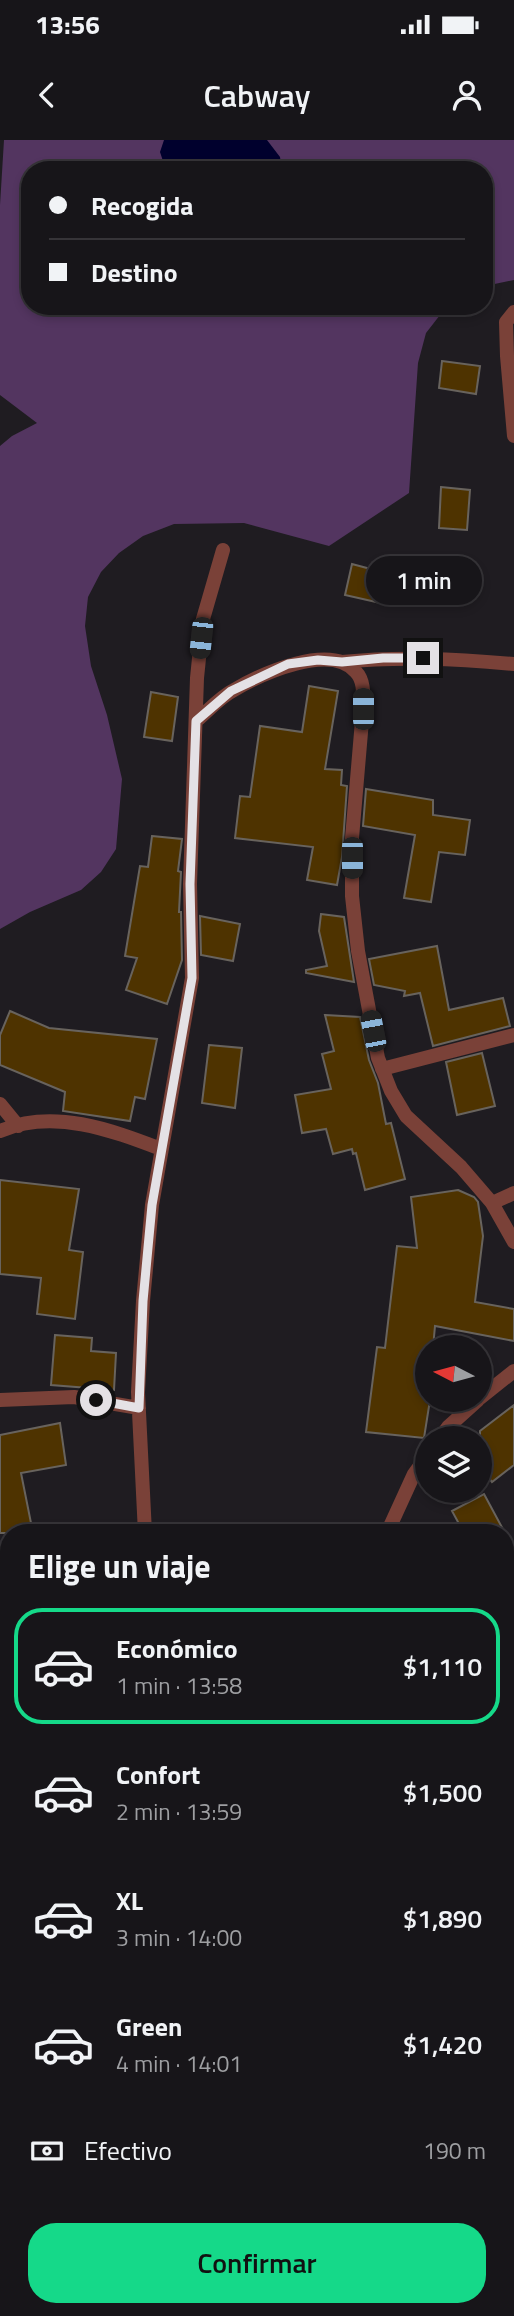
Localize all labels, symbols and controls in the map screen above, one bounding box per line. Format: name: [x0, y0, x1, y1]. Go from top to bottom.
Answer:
text: 13:56: [35, 5, 100, 44]
text: Cabway: [203, 71, 311, 119]
icon: back: [28, 76, 66, 114]
icon: person: [448, 76, 486, 114]
text: Recogida: [91, 186, 194, 225]
text: Destino: [91, 253, 178, 292]
callout: 1 min: [365, 556, 481, 606]
text: 1 min: [396, 563, 452, 598]
car: [189, 616, 214, 660]
route end: [407, 642, 439, 674]
car: [353, 688, 374, 730]
car: [342, 837, 363, 879]
car: [359, 1008, 388, 1054]
north arrow: [415, 1335, 492, 1412]
map controls: [415, 1335, 492, 1503]
route start: [80, 1384, 112, 1416]
button: layers: [415, 1426, 492, 1503]
text: Elige un viaje: [28, 1542, 211, 1590]
text: Económico: [116, 1629, 238, 1668]
icon: car: [32, 1635, 95, 1698]
text: $1,110: [403, 1647, 482, 1686]
text: 1 min · 13:58: [116, 1668, 242, 1703]
text: Confort: [116, 1755, 200, 1794]
icon: car: [32, 1761, 95, 1824]
text: $1,500: [403, 1773, 482, 1812]
text: 2 min · 13:59: [116, 1794, 242, 1829]
text: XL: [116, 1881, 143, 1920]
icon: car: [32, 1887, 95, 1950]
text: $1,890: [403, 1899, 482, 1938]
text: 3 min · 14:00: [116, 1920, 242, 1955]
text: Green: [116, 2007, 182, 2046]
icon: car: [32, 2013, 95, 2076]
text: $1,420: [403, 2025, 482, 2064]
text: 4 min · 14:01: [116, 2046, 242, 2081]
text: Efectivo: [84, 2131, 172, 2170]
icon: cash: [28, 2132, 66, 2170]
text: 190 m: [423, 2133, 486, 2168]
button: Confirmar: [28, 2223, 486, 2303]

